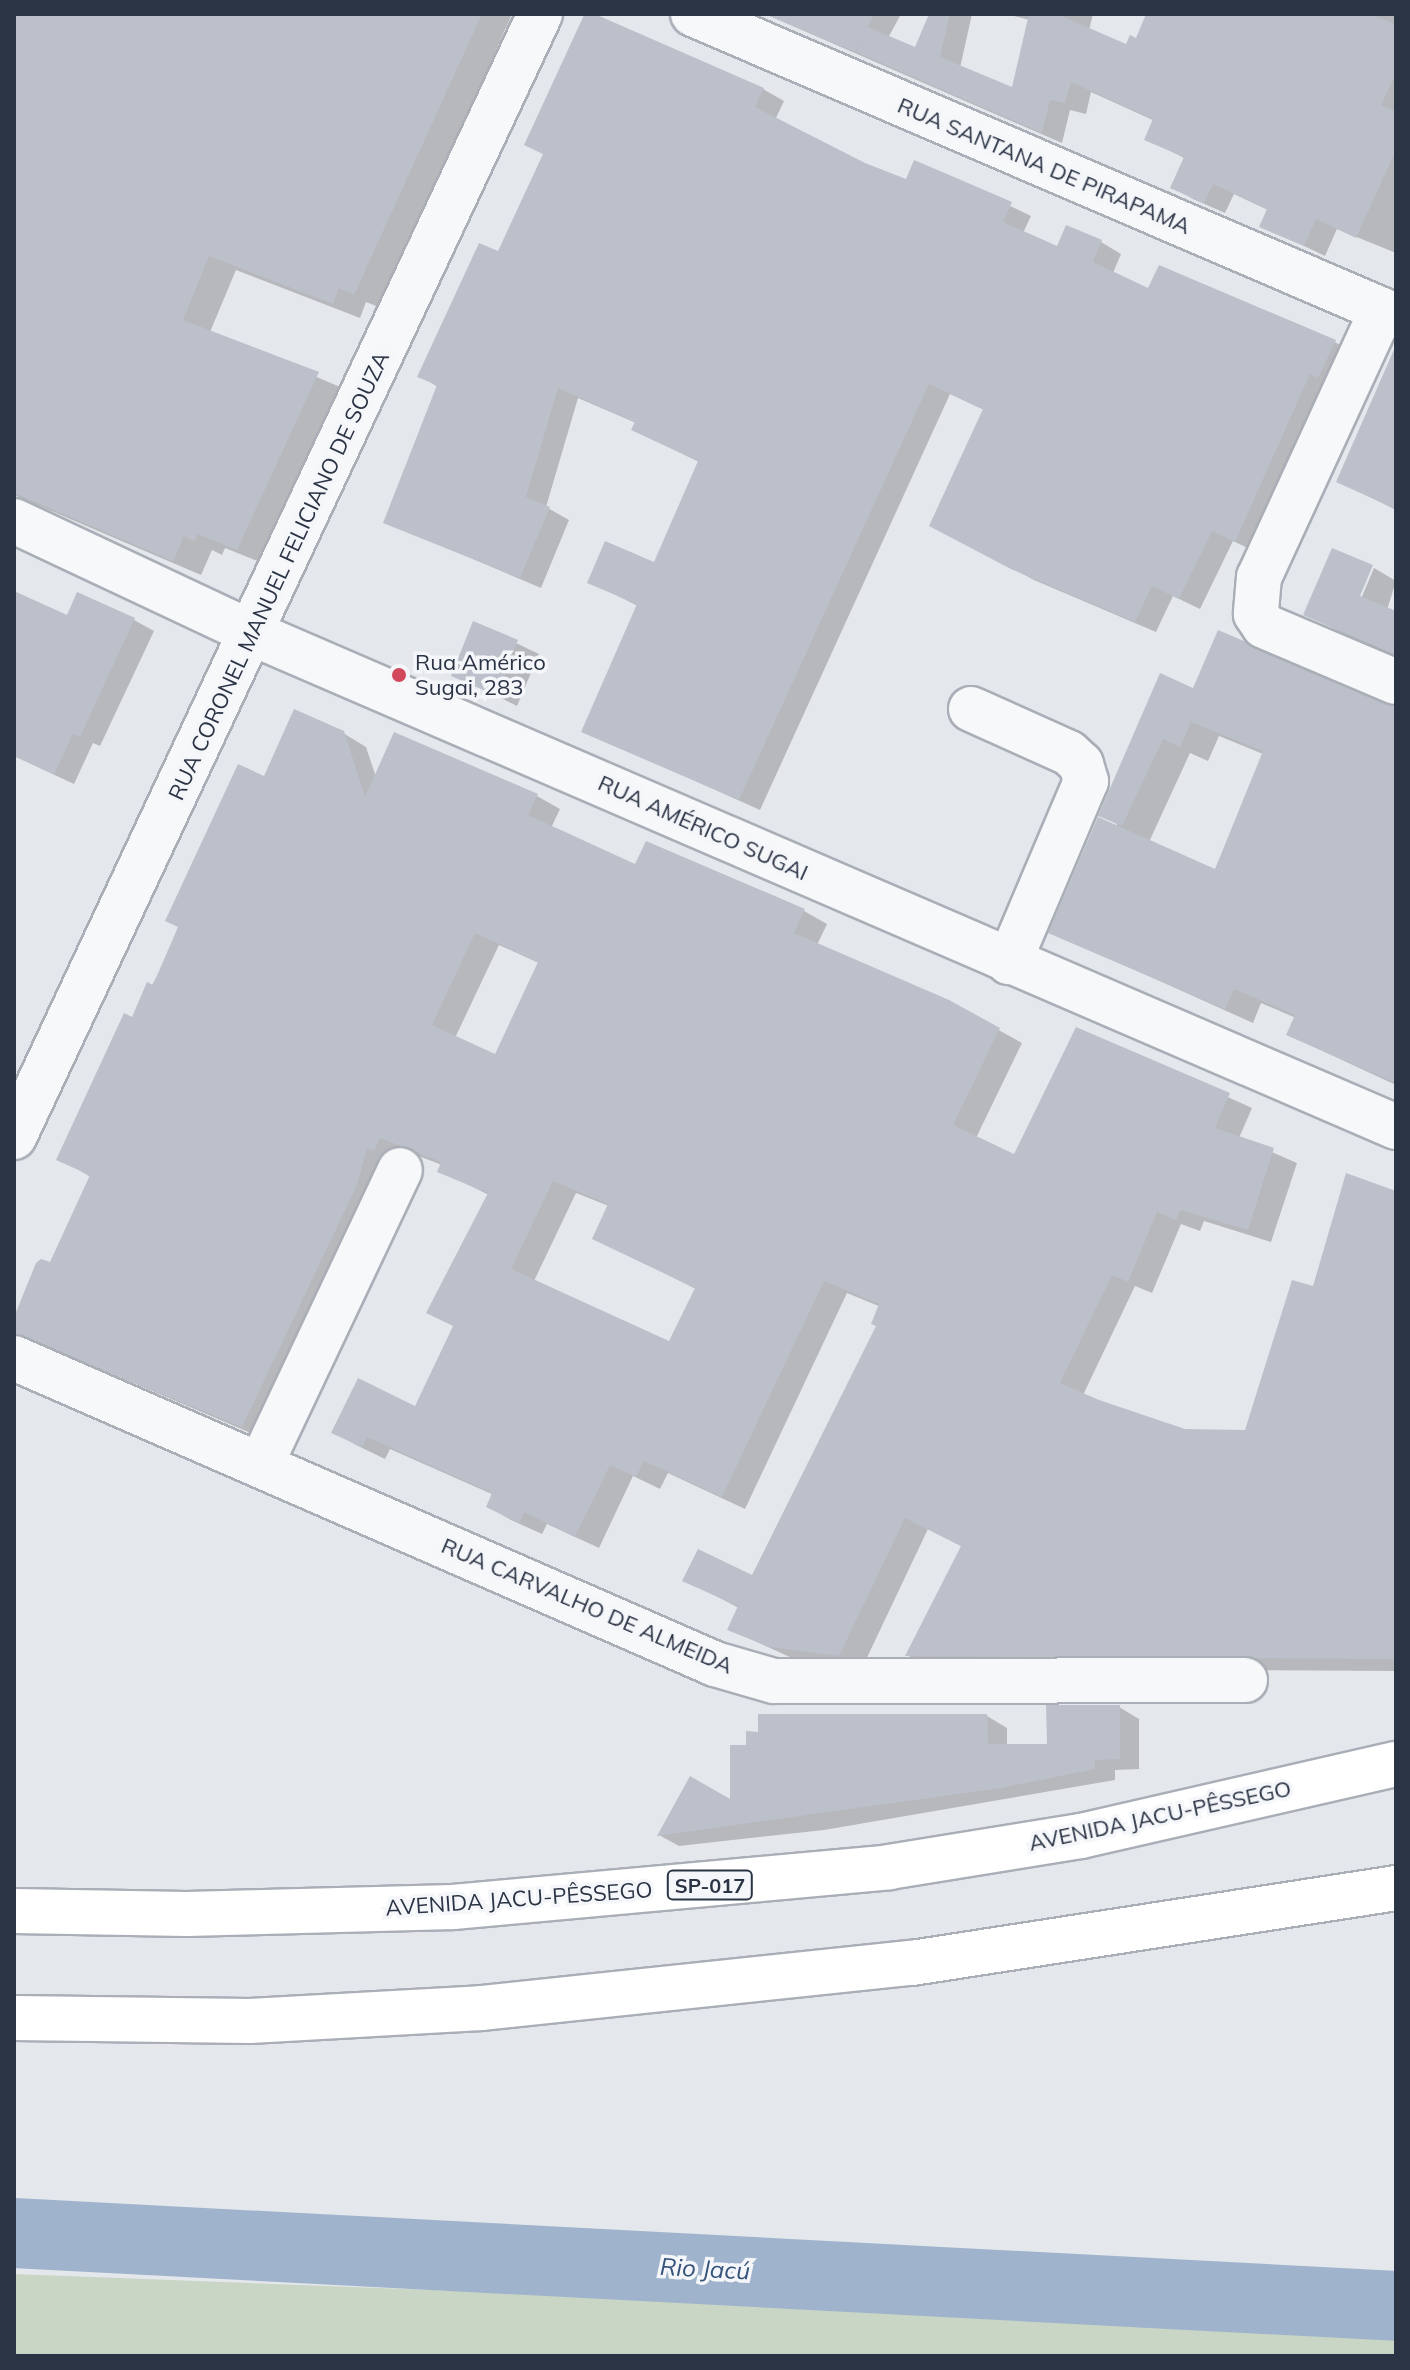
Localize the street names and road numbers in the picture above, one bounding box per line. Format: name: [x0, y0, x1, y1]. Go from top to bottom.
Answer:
street label: RUA SANTANA DE PIRAPAMA: [894, 92, 1194, 240]
street label: RUA CORONEL MANUEL FELICIANO DE SOUZA: [163, 347, 395, 805]
street label: RUA AMÉRICO SUGAI: [594, 770, 812, 886]
street label: RUA CARVALHO DE ALMEIDA: [437, 1533, 737, 1679]
street label: AVENIDA JACU-PÊSSEGO: [1026, 1775, 1294, 1857]
road number: SP-017: [666, 1869, 754, 1901]
street label: AVENIDA JACU-PÊSSEGO: [385, 1877, 653, 1921]

